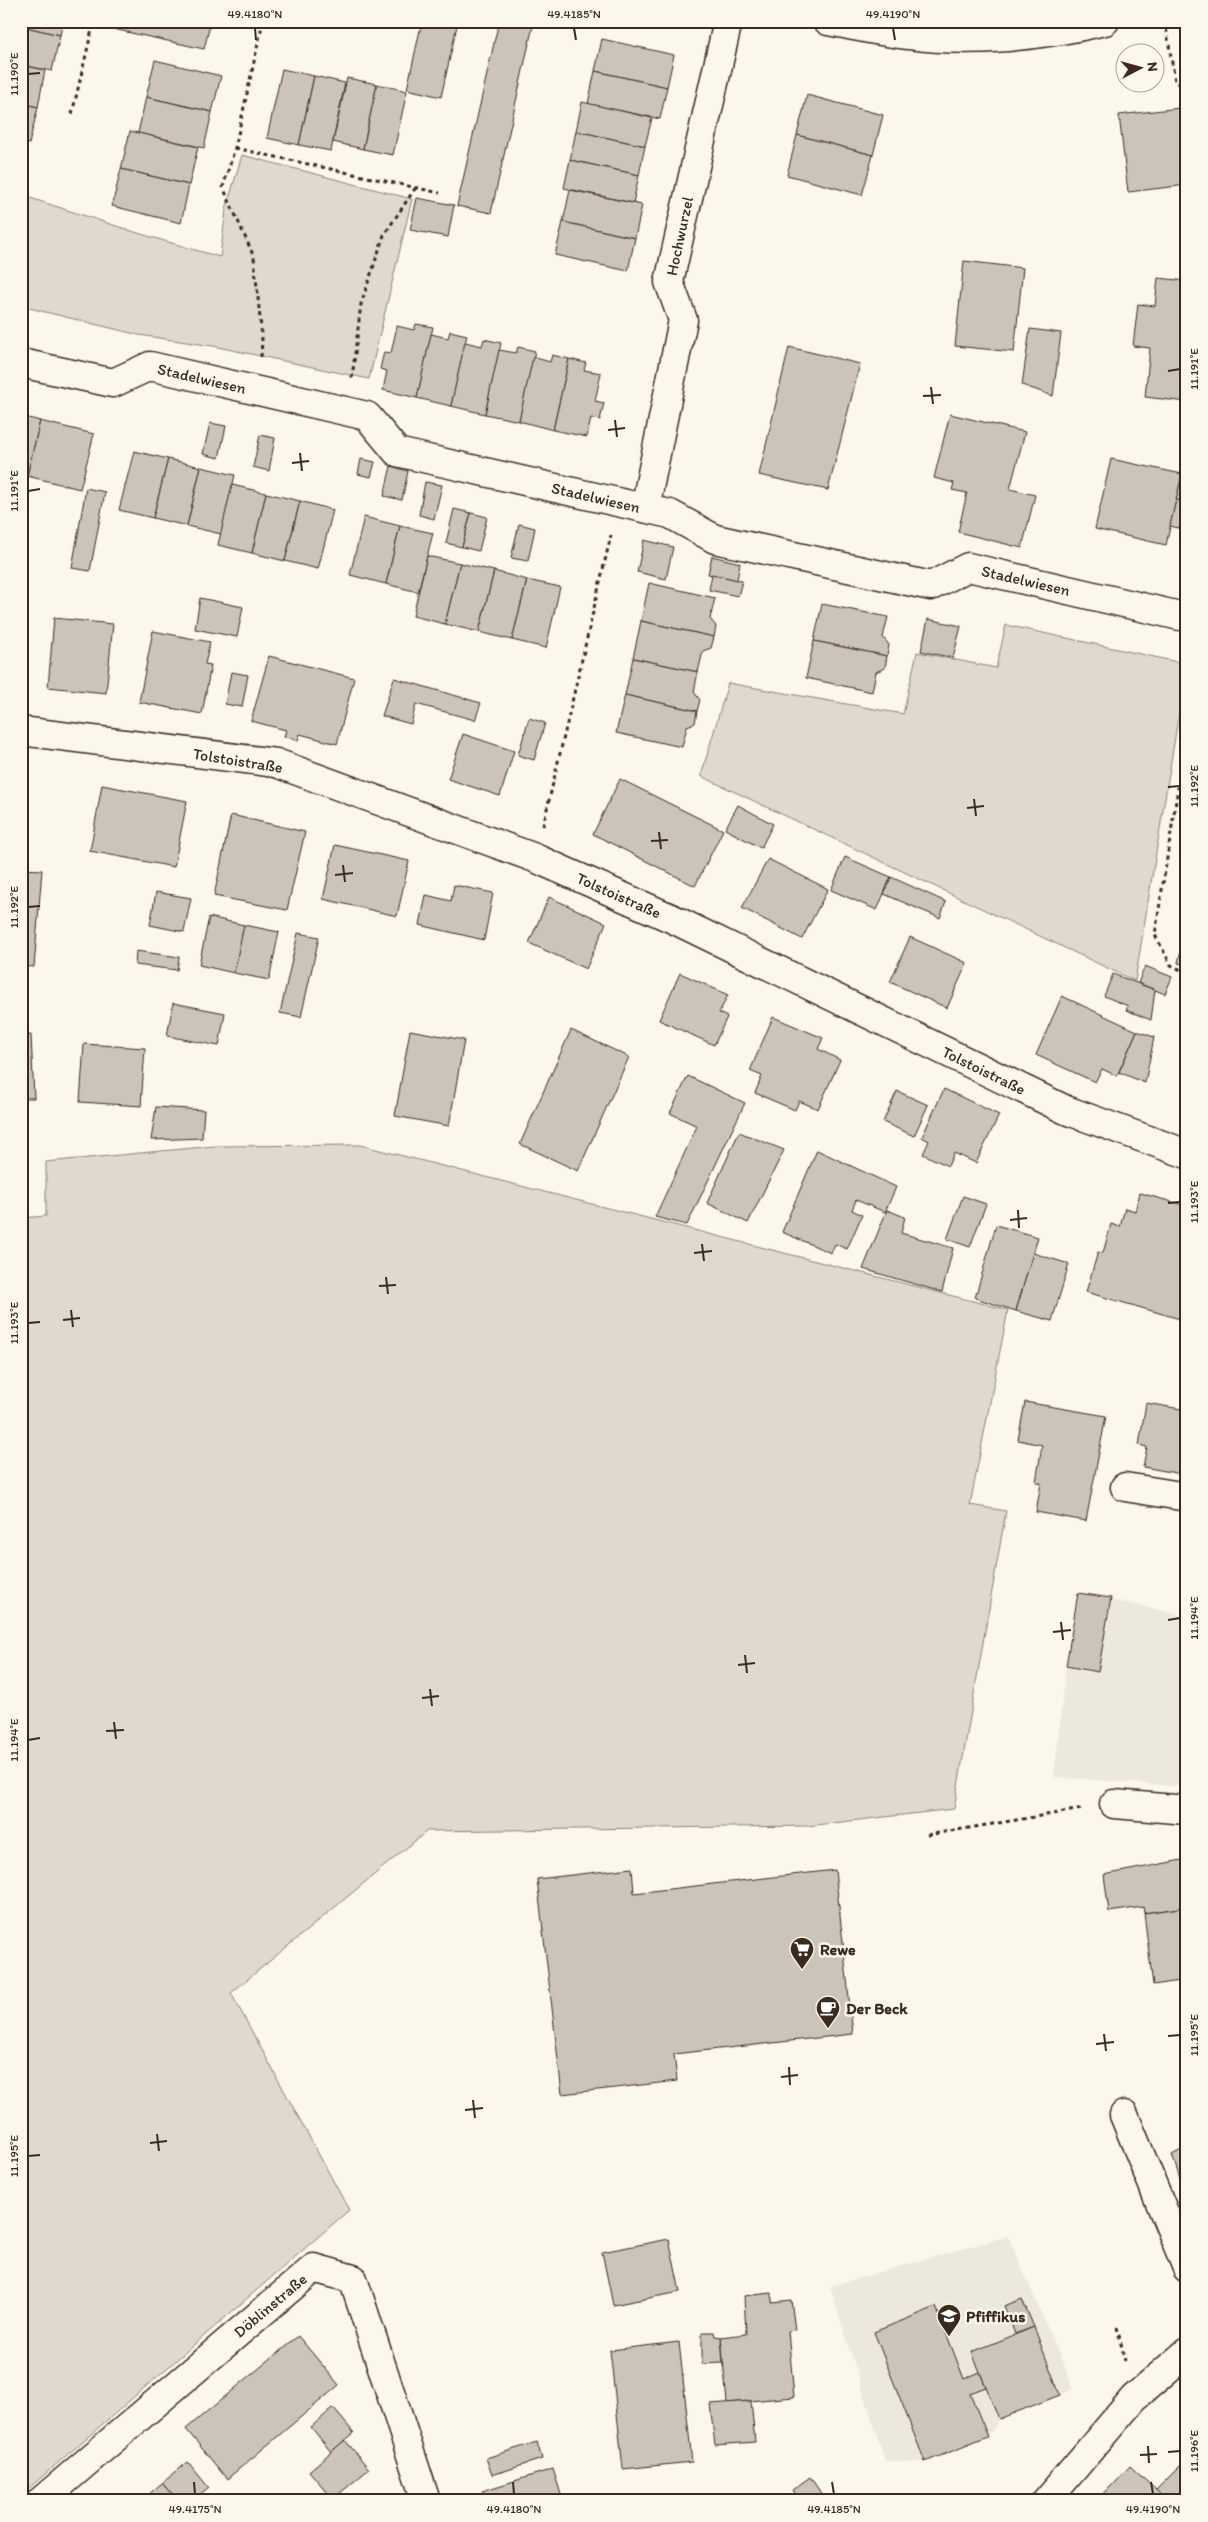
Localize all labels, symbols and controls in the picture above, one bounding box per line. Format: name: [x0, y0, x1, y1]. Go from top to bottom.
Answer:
text: 49.4180°N: [228, 7, 282, 21]
text: 49.4185°N: [547, 7, 601, 21]
text: 49.4190°N: [866, 7, 920, 21]
north arrow: [1116, 42, 1166, 92]
text: 11.190°E: [7, 52, 21, 96]
text: N: [1143, 61, 1161, 72]
street label: Hochwurzel: [662, 194, 697, 277]
text: 11.191°E: [1187, 348, 1201, 390]
street label: Stadelwiesen: [156, 359, 248, 398]
text: 11.191°E: [7, 470, 21, 512]
street label: Stadelwiesen: [550, 478, 642, 517]
street label: Stadelwiesen: [980, 561, 1072, 600]
street label: Tolstoistraße: [192, 744, 284, 777]
text: 11.192°E: [1187, 764, 1201, 807]
street label: Tolstoistraße: [574, 868, 664, 923]
text: 11.192°E: [7, 885, 21, 928]
street label: Tolstoistraße: [939, 1042, 1029, 1099]
text: 11.193°E: [1187, 1180, 1201, 1223]
text: 11.193°E: [7, 1301, 21, 1344]
text: 11.194°E: [1187, 1596, 1201, 1640]
text: 11.194°E: [7, 1718, 21, 1762]
supermarket icon: Rewe: [789, 1936, 815, 1970]
place label: Rewe: [820, 1940, 856, 1959]
cafe icon: Der Beck: [815, 1995, 841, 2029]
place label: Der Beck: [846, 1999, 908, 2018]
text: 11.195°E: [1187, 2013, 1201, 2056]
text: 11.195°E: [7, 2134, 21, 2177]
street label: Döblinstraße: [230, 2269, 311, 2341]
school or university icon: Pfiffikus: [936, 2303, 962, 2337]
place label: Pfiffikus: [966, 2307, 1025, 2326]
text: 11.196°E: [1187, 2429, 1201, 2472]
text: 49.4175°N: [168, 2502, 222, 2516]
text: 49.4180°N: [487, 2502, 541, 2516]
text: 49.4185°N: [807, 2502, 861, 2516]
text: 49.4190°N: [1126, 2502, 1180, 2516]

